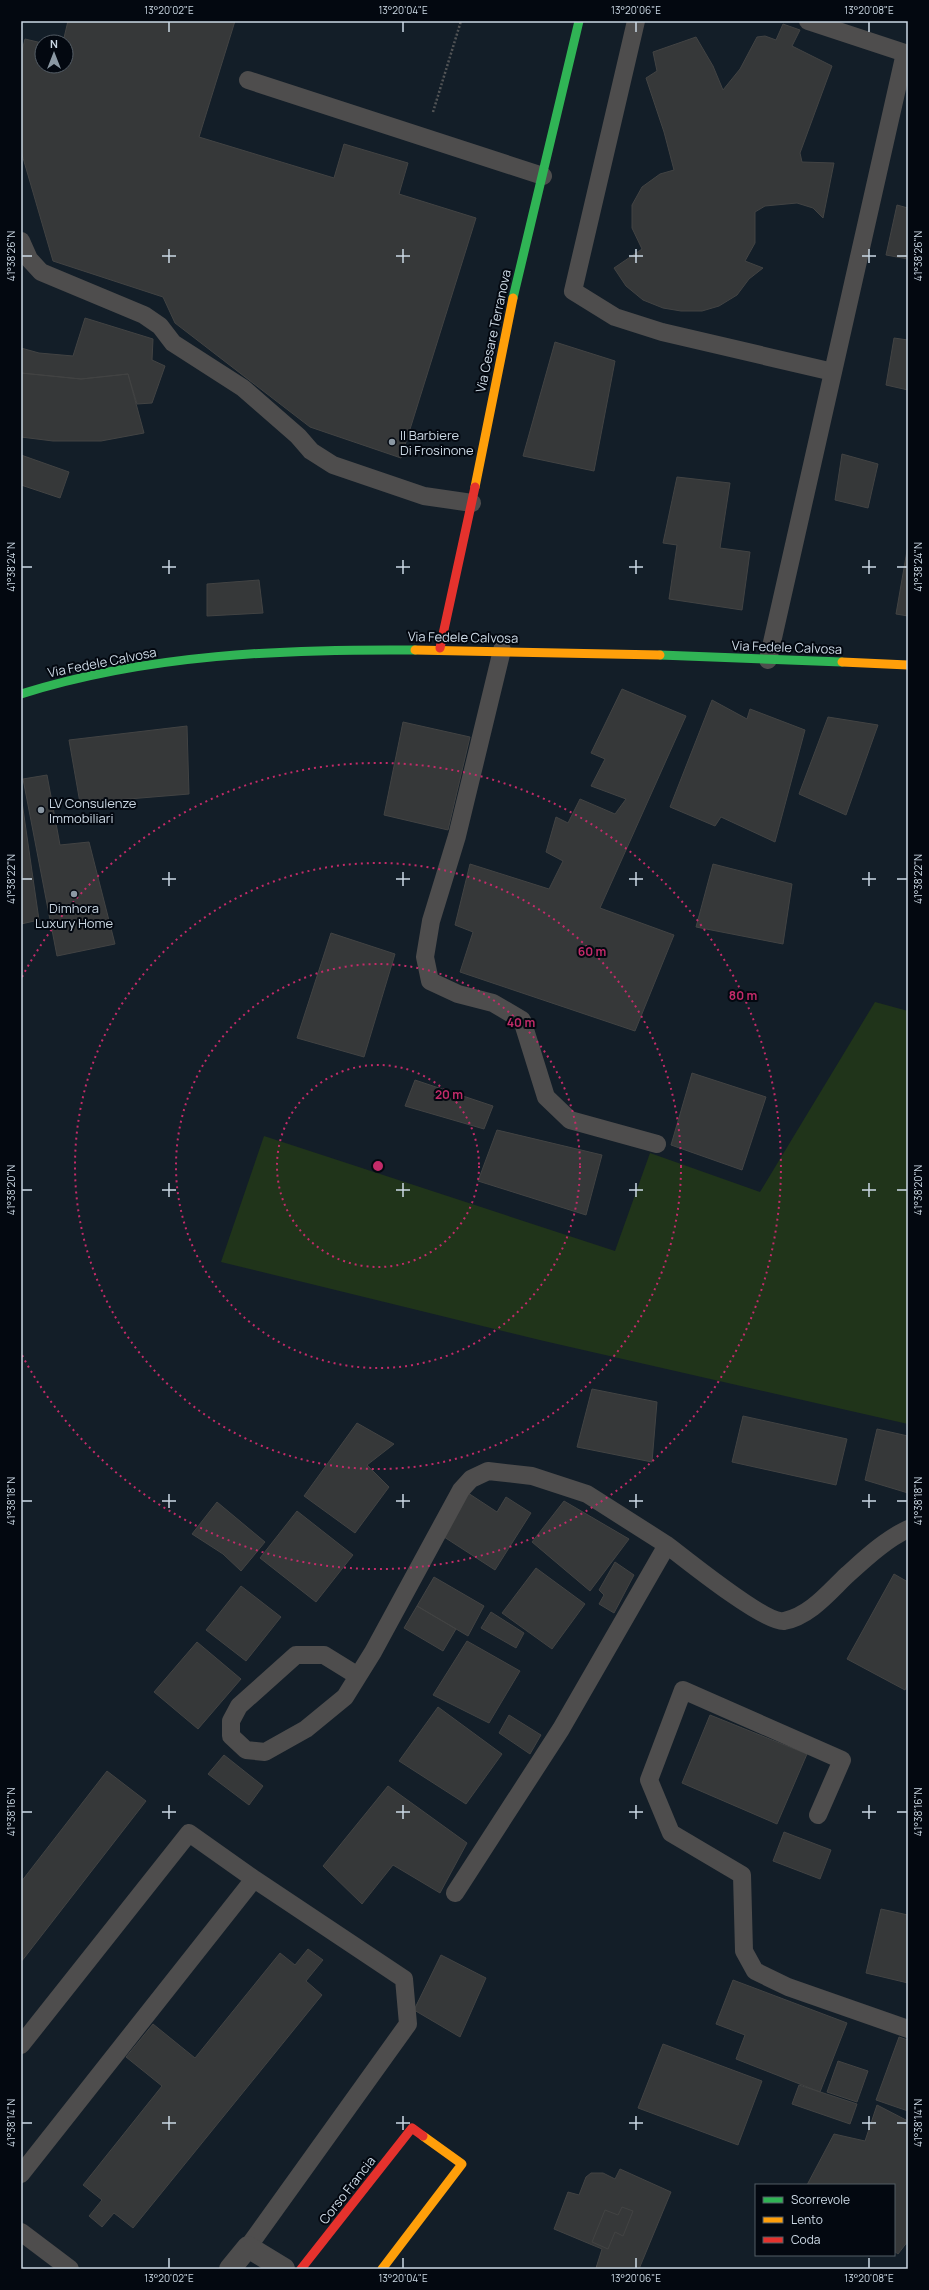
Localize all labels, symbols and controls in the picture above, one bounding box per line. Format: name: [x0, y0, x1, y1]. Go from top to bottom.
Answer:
text: 13°20'02"E: [144, 3, 194, 17]
text: 13°20'04"E: [378, 3, 428, 17]
text: 13°20'06"E: [611, 3, 661, 17]
text: 13°20'08"E: [844, 3, 894, 17]
north arrow: [34, 34, 74, 74]
text: N: [50, 36, 58, 51]
text: 41°38'26"N: [4, 231, 18, 281]
text: 41°38'26"N: [911, 231, 925, 281]
street label: Via Cesare Terranova: [471, 268, 515, 394]
place label: Il Barbiere Di Frosinone: [400, 426, 474, 459]
marker: Il Barbiere Di Frosinone: [387, 437, 397, 447]
text: 41°38'24"N: [4, 542, 18, 592]
text: 41°38'24"N: [911, 542, 925, 592]
street label: Via Fedele Calvosa: [408, 627, 518, 647]
street label: Via Fedele Calvosa: [731, 636, 843, 658]
street label: Via Fedele Calvosa: [46, 643, 158, 681]
place label: LV Consulenze Immobiliari: [49, 794, 137, 827]
marker: LV Consulenze Immobiliari: [36, 805, 46, 815]
text: 41°38'22"N: [4, 854, 18, 904]
text: 41°38'22"N: [911, 854, 925, 904]
marker: Dimhora Luxury Home: [69, 889, 79, 899]
place label: Dimhora Luxury Home: [35, 899, 113, 932]
text: 60 m: [578, 943, 606, 960]
text: 80 m: [729, 987, 757, 1004]
text: 40 m: [507, 1014, 535, 1031]
text: 20 m: [435, 1086, 463, 1103]
centre of rings: [371, 1159, 385, 1173]
text: 41°38'20"N: [4, 1165, 18, 1215]
text: 41°38'20"N: [911, 1165, 925, 1215]
text: 41°38'18"N: [4, 1477, 18, 1525]
text: 41°38'18"N: [911, 1477, 925, 1525]
text: 41°38'16"N: [4, 1788, 18, 1836]
text: 41°38'16"N: [911, 1788, 925, 1836]
text: 41°38'14"N: [4, 2099, 18, 2147]
text: 41°38'14"N: [911, 2099, 925, 2147]
street label: Corso Francia: [315, 2152, 379, 2228]
legend: [755, 2184, 895, 2256]
text: Scorrevole: [791, 2191, 850, 2208]
text: Lento: [791, 2211, 823, 2228]
text: Coda: [791, 2231, 820, 2248]
text: 13°20'02"E: [144, 2271, 194, 2285]
text: 13°20'04"E: [378, 2271, 428, 2285]
text: 13°20'06"E: [611, 2271, 661, 2285]
text: 13°20'08"E: [844, 2271, 894, 2285]

